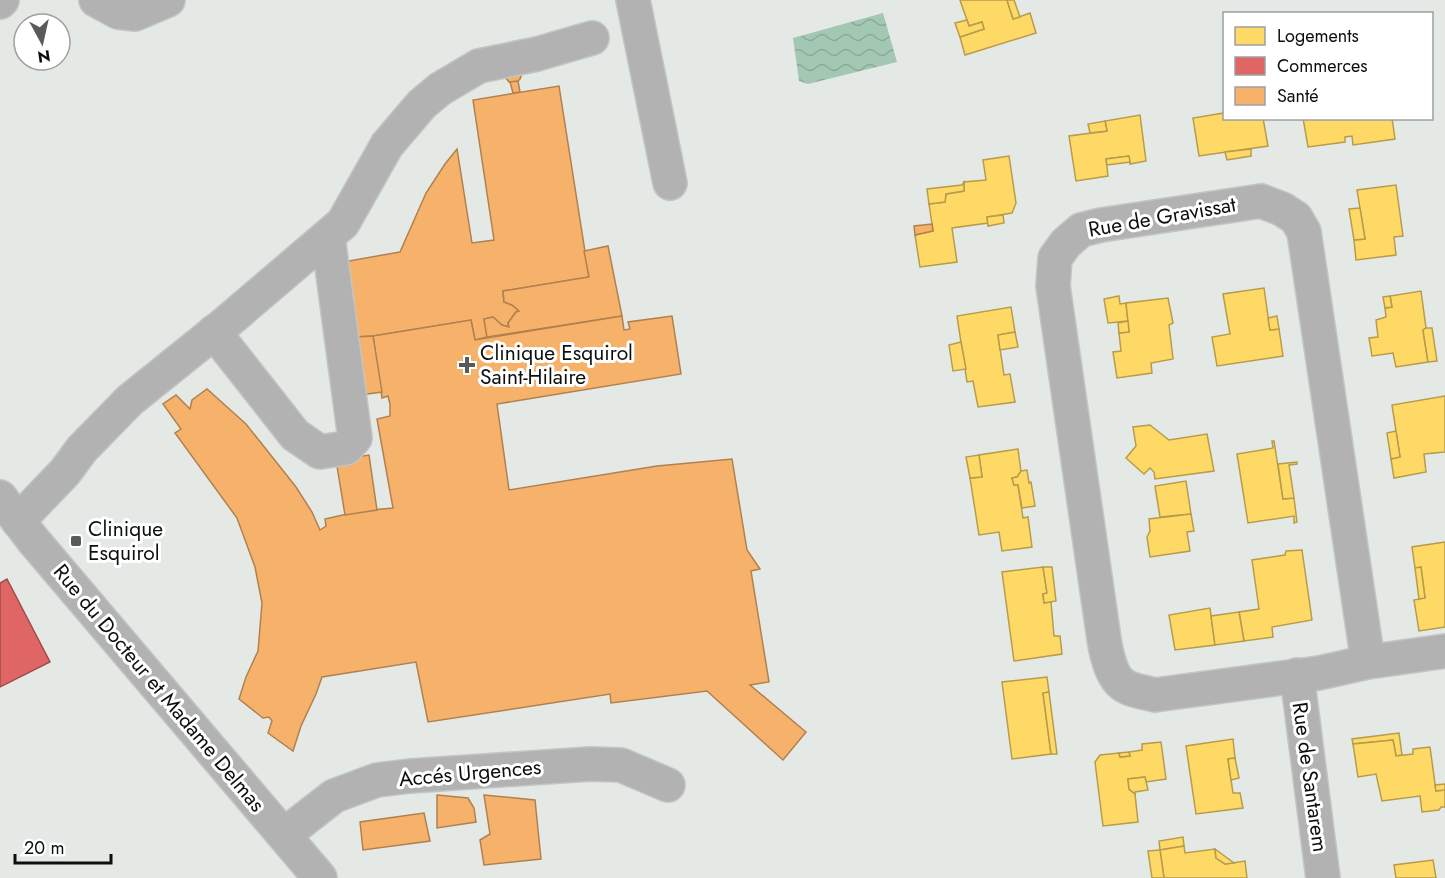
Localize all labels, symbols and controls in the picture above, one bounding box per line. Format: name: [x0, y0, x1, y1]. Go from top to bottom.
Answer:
north arrow: [12, 12, 72, 72]
legend: [1223, 12, 1433, 120]
text: Logements: [1277, 23, 1359, 49]
text: N: [36, 44, 52, 69]
text: Commerces: [1277, 53, 1368, 79]
text: Santé: [1277, 83, 1319, 109]
street label: Rue de Gravissat: [1086, 189, 1238, 245]
place label: Clinique Esquirol Saint-Hilaire: [480, 338, 633, 392]
marker: Clinique Esquirol Saint-Hilaire: [458, 356, 476, 374]
place label: Clinique Esquirol: [88, 514, 163, 568]
marker: Clinique Esquirol: [69, 534, 83, 548]
street label: Rue du Docteur et Madame Delmas: [46, 558, 272, 818]
street label: Rue de Santarem: [1285, 700, 1335, 854]
street label: Accés Urgences: [398, 752, 542, 794]
scale bar: [15, 827, 111, 865]
text: 20 m: [24, 835, 64, 861]

